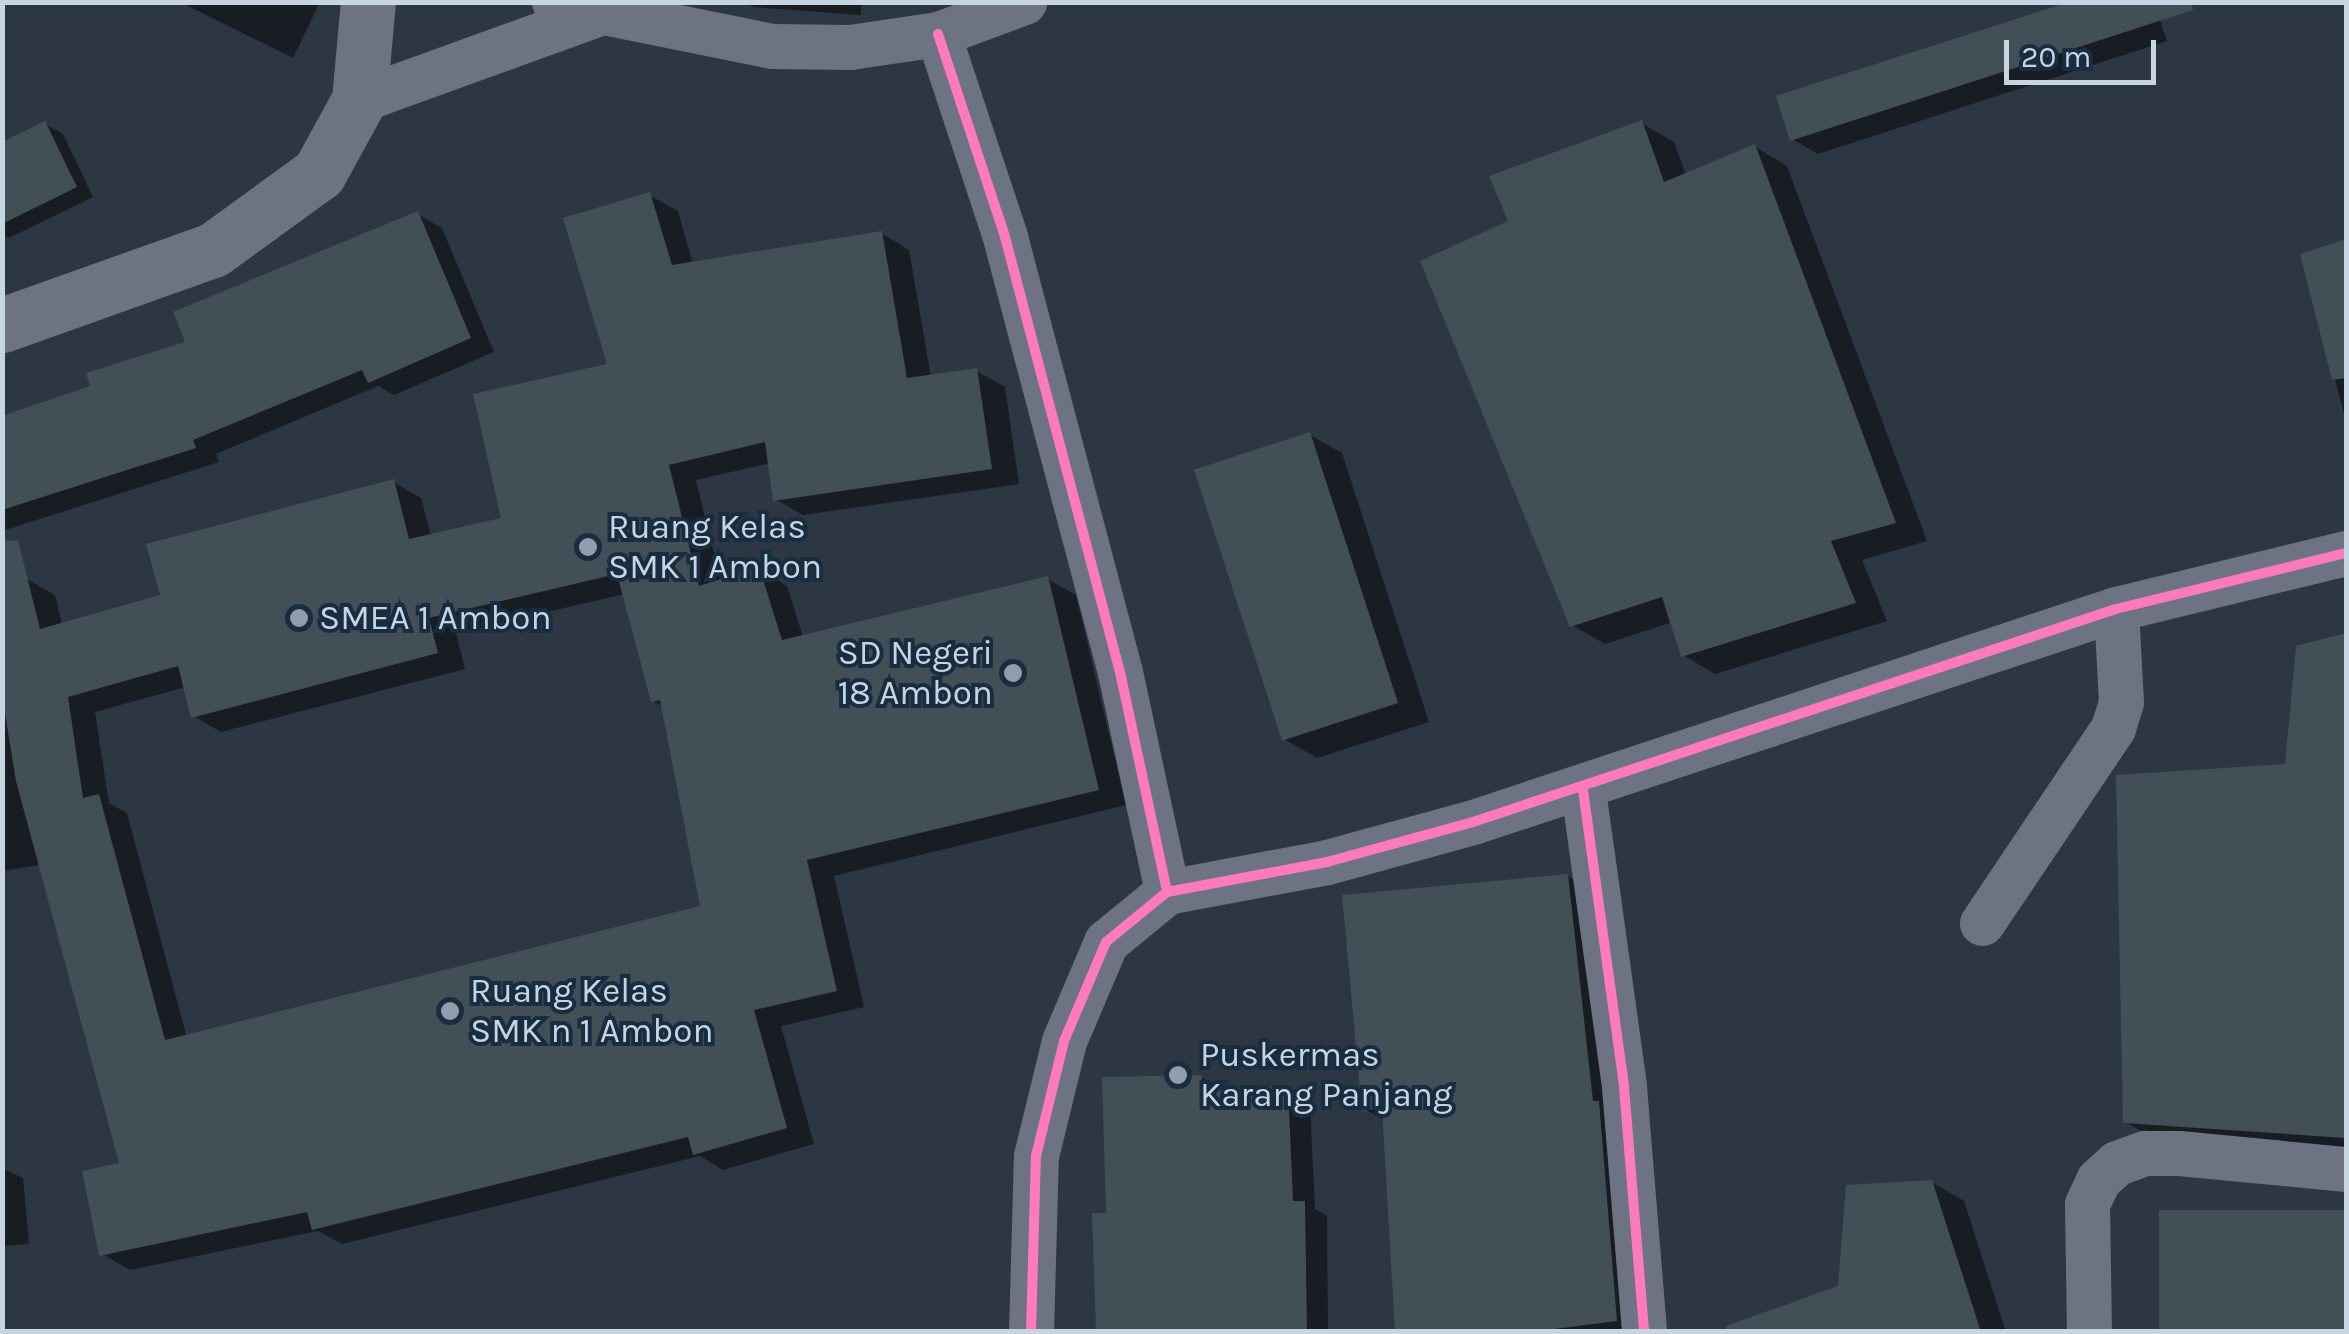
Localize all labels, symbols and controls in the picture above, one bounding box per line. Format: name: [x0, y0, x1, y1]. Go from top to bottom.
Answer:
scale bar: [2009, 20, 2162, 82]
text: 20 m: [2021, 39, 2091, 75]
place label: Ruang Kelas SMK 1 Ambon: [608, 506, 822, 588]
marker: Ruang Kelas SMK 1 Ambon: [577, 536, 599, 558]
place label: SMEA 1 Ambon: [319, 597, 552, 639]
marker: SMEA 1 Ambon: [288, 607, 310, 629]
place label: SD Negeri 18 Ambon: [838, 632, 993, 714]
marker: SD Negeri 18 Ambon: [1002, 662, 1024, 684]
place label: Ruang Kelas SMK n 1 Ambon: [470, 970, 714, 1052]
marker: Ruang Kelas SMK n 1 Ambon: [439, 1000, 461, 1022]
place label: Puskermas Karang Panjang: [1200, 1034, 1453, 1116]
marker: Puskermas Karang Panjang: [1165, 1062, 1191, 1088]

